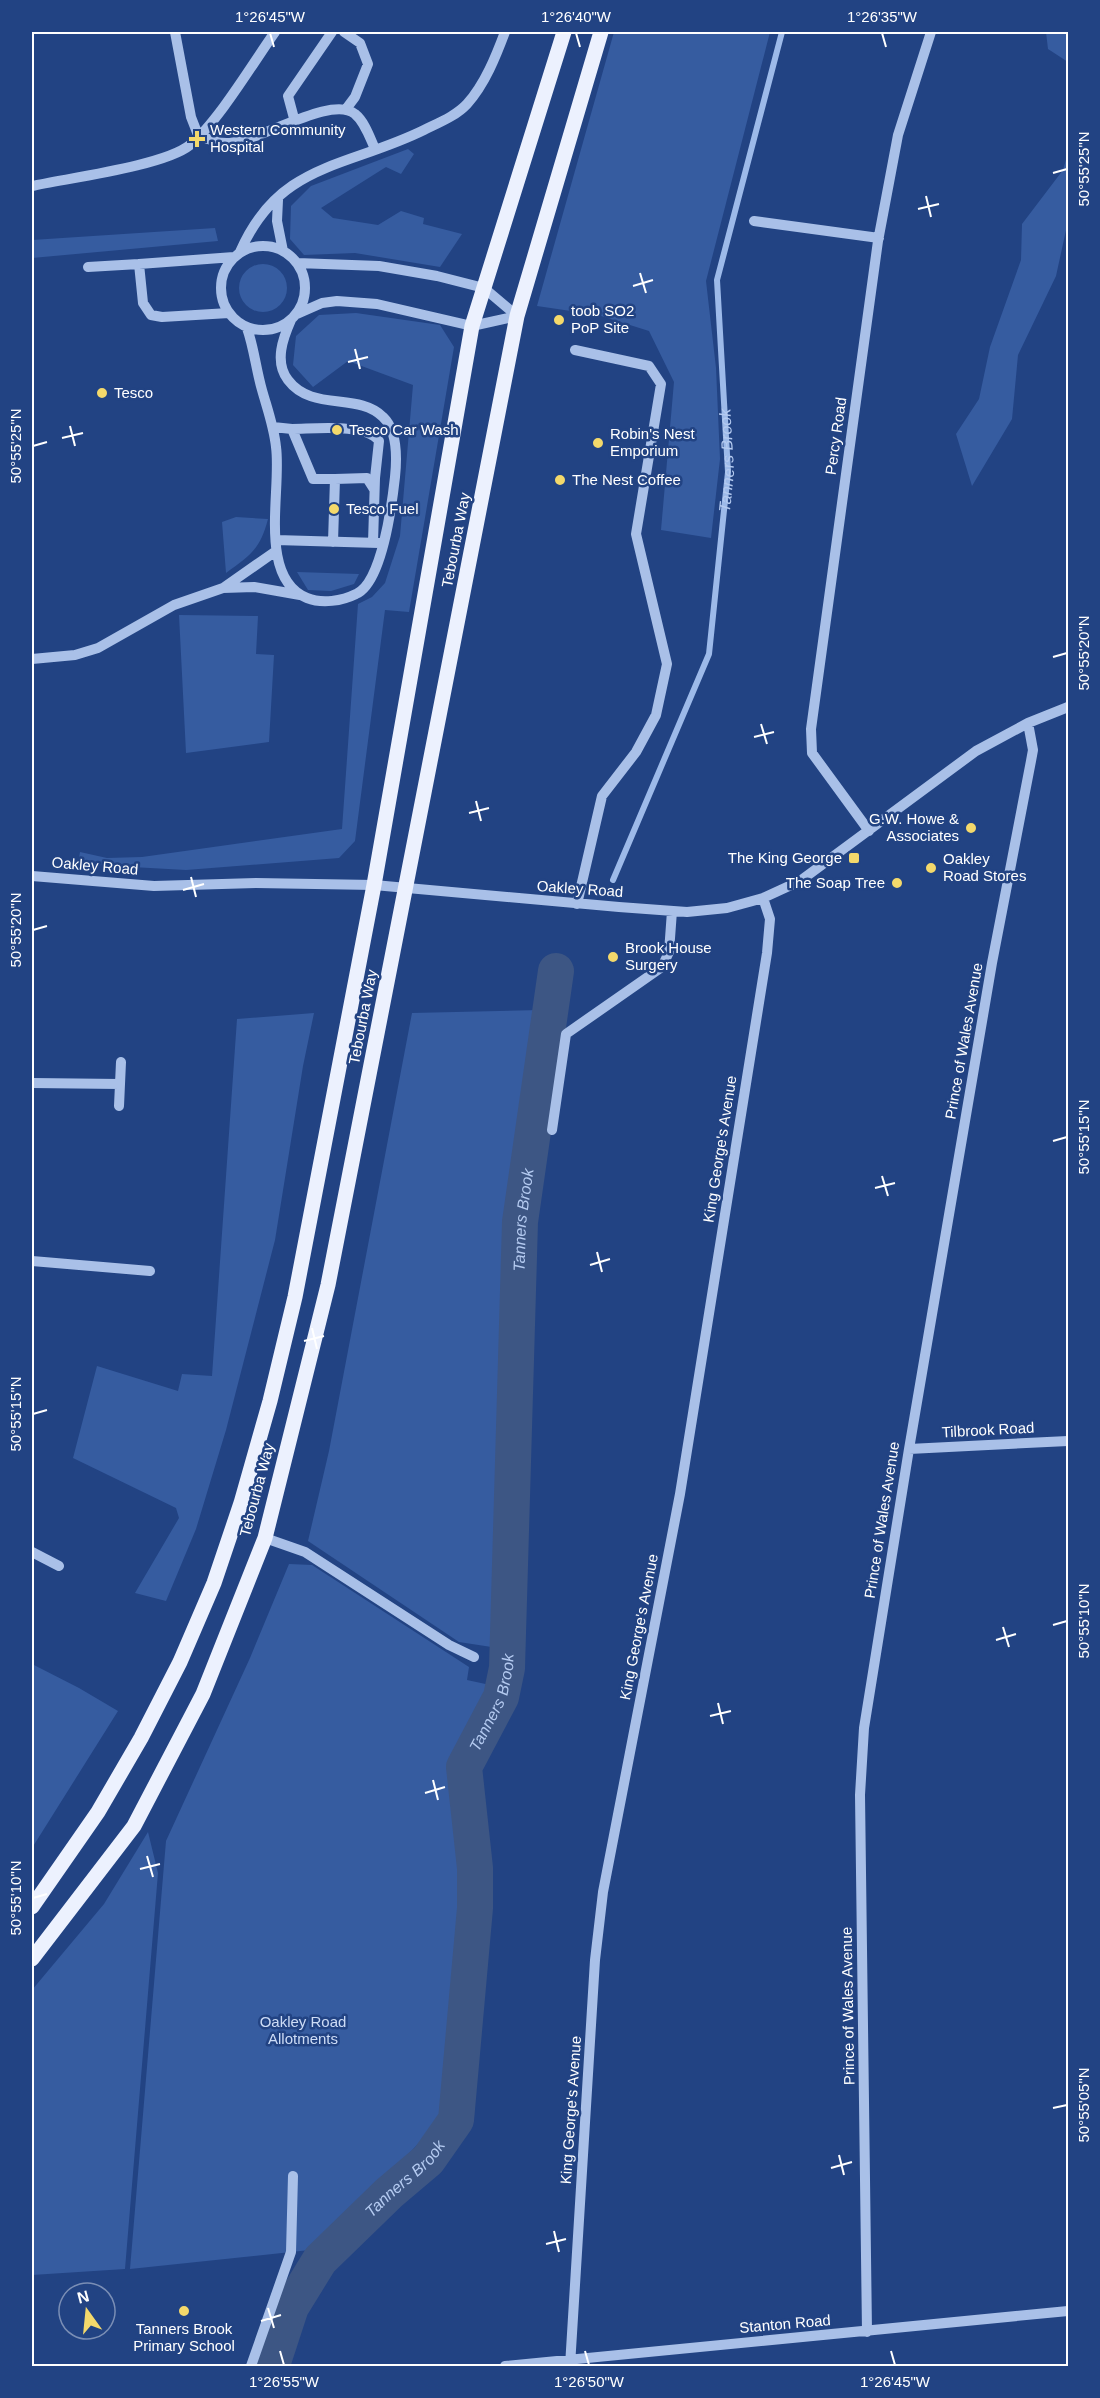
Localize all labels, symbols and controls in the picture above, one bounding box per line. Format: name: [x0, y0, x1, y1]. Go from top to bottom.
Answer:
text: 1°26'45"W: [235, 8, 306, 25]
text: 1°26'40"W: [541, 8, 612, 25]
text: 1°26'35"W: [847, 8, 918, 25]
place label: Western Community Hospital: [210, 121, 346, 155]
marker: Western Community Hospital: [188, 130, 206, 148]
text: 50°55'25"N: [1075, 131, 1092, 207]
place label: toob SO2 PoP Site: [571, 302, 634, 336]
marker: toob SO2 PoP Site: [552, 313, 566, 327]
place label: Tesco: [114, 384, 153, 401]
marker: Tesco: [95, 386, 109, 400]
street label: Percy Road: [822, 396, 849, 476]
water label: Tanners Brook: [716, 407, 737, 513]
text: 50°55'25"N: [7, 408, 24, 484]
place label: Tesco Car Wash: [349, 421, 458, 438]
marker: Tesco Car Wash: [330, 423, 344, 437]
place label: Robin's Nest Emporium: [610, 425, 695, 459]
marker: Robin's Nest Emporium: [591, 436, 605, 450]
place label: The Nest Coffee: [572, 471, 681, 488]
marker: The Nest Coffee: [553, 473, 567, 487]
street label: Tebourba Way: [438, 491, 473, 589]
place label: Tesco Fuel: [346, 500, 419, 517]
marker: Tesco Fuel: [327, 502, 341, 516]
text: 50°55'20"N: [1075, 615, 1092, 691]
place label: G.W. Howe & Associates: [869, 810, 959, 844]
marker: G.W. Howe & Associates: [964, 821, 978, 835]
place label: The King George: [728, 849, 842, 866]
place label: Oakley Road Stores: [943, 850, 1026, 884]
marker: The King George: [847, 851, 861, 865]
street label: Oakley Road: [51, 853, 139, 878]
marker: Oakley Road Stores: [924, 861, 938, 875]
place label: The Soap Tree: [786, 874, 885, 891]
marker: The Soap Tree: [890, 876, 904, 890]
street label: Oakley Road: [536, 877, 624, 900]
text: 50°55'20"N: [7, 892, 24, 968]
place label: Brook House Surgery: [625, 939, 712, 973]
marker: Brook House Surgery: [606, 950, 620, 964]
street label: Prince of Wales Avenue: [941, 961, 986, 1120]
street label: Tebourba Way: [345, 968, 380, 1066]
street label: King George's Avenue: [699, 1074, 740, 1224]
text: 50°55'15"N: [1075, 1099, 1092, 1175]
water label: Tanners Brook: [511, 1166, 537, 1272]
text: 50°55'15"N: [7, 1376, 24, 1452]
street label: Tilbrook Road: [941, 1419, 1035, 1440]
street label: Prince of Wales Avenue: [861, 1440, 902, 1599]
street label: Tebourba Way: [236, 1441, 277, 1539]
street label: King George's Avenue: [616, 1552, 661, 1701]
text: 50°55'10"N: [1075, 1583, 1092, 1659]
water label: Tanners Brook: [466, 1653, 516, 1754]
text: 50°55'10"N: [7, 1860, 24, 1936]
street label: Prince of Wales Avenue: [838, 1927, 857, 2085]
park label: Oakley Road Allotments: [260, 2013, 346, 2047]
street label: King George's Avenue: [557, 2035, 584, 2185]
text: 50°55'05"N: [1075, 2067, 1092, 2143]
water label: Tanners Brook: [362, 2136, 449, 2220]
north arrow: [57, 2281, 117, 2341]
text: N: [75, 2287, 91, 2307]
marker: Tanners Brook Primary School: [177, 2304, 191, 2318]
street label: Stanton Road: [739, 2311, 831, 2336]
place label: Tanners Brook Primary School: [133, 2320, 235, 2354]
text: 1°26'55"W: [249, 2373, 320, 2390]
text: 1°26'50"W: [554, 2373, 625, 2390]
text: 1°26'45"W: [860, 2373, 931, 2390]

